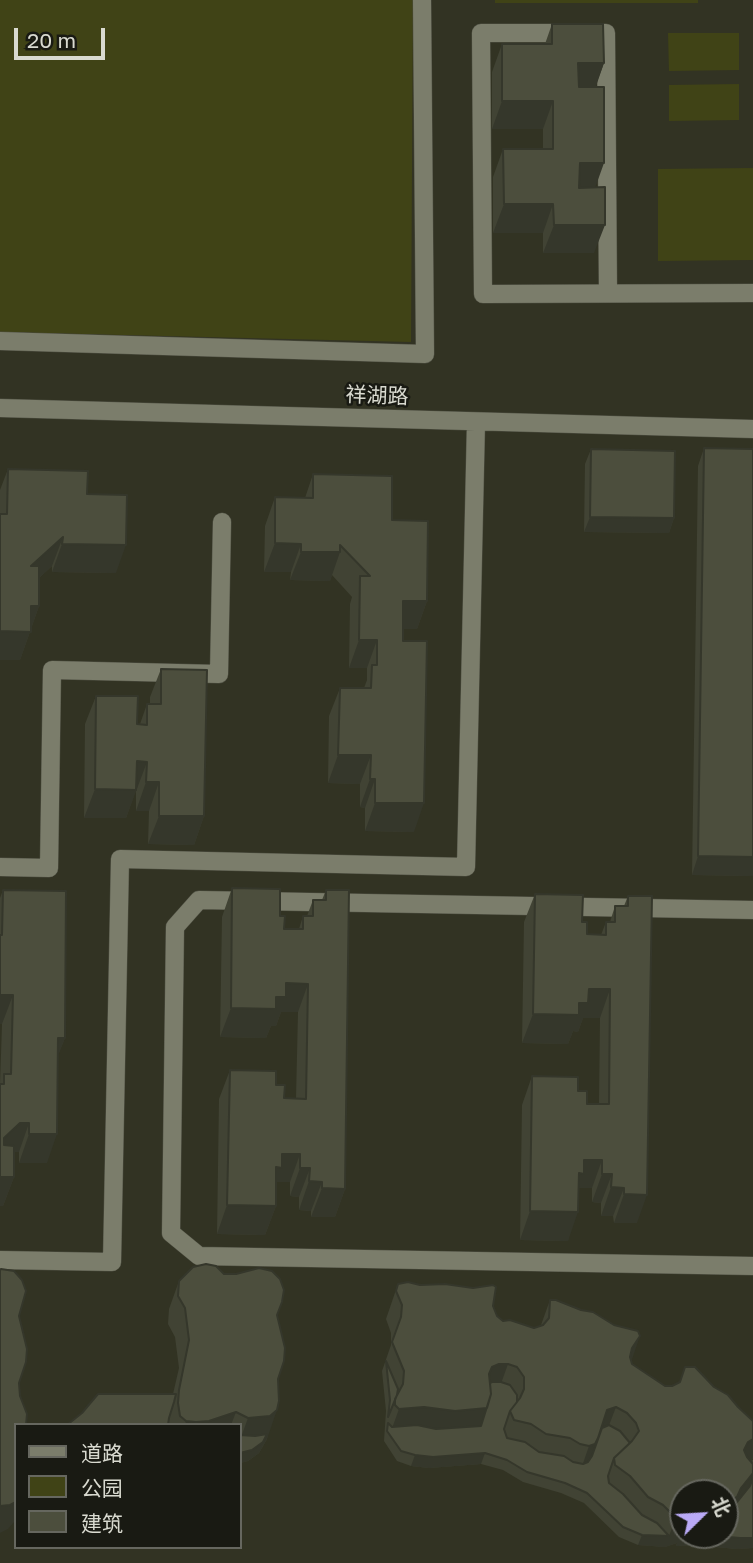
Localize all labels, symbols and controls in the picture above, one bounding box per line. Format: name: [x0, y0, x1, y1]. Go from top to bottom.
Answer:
scale bar: [18, 14, 108, 58]
text: 20 m: [27, 27, 76, 53]
street label: 祥湖路: [345, 382, 409, 410]
legend: [14, 1423, 242, 1549]
text: 道路: [81, 1440, 123, 1466]
text: 公园: [81, 1475, 123, 1501]
north arrow: [669, 1479, 739, 1549]
text: 北: [707, 1493, 736, 1519]
text: 建筑: [81, 1510, 123, 1536]

